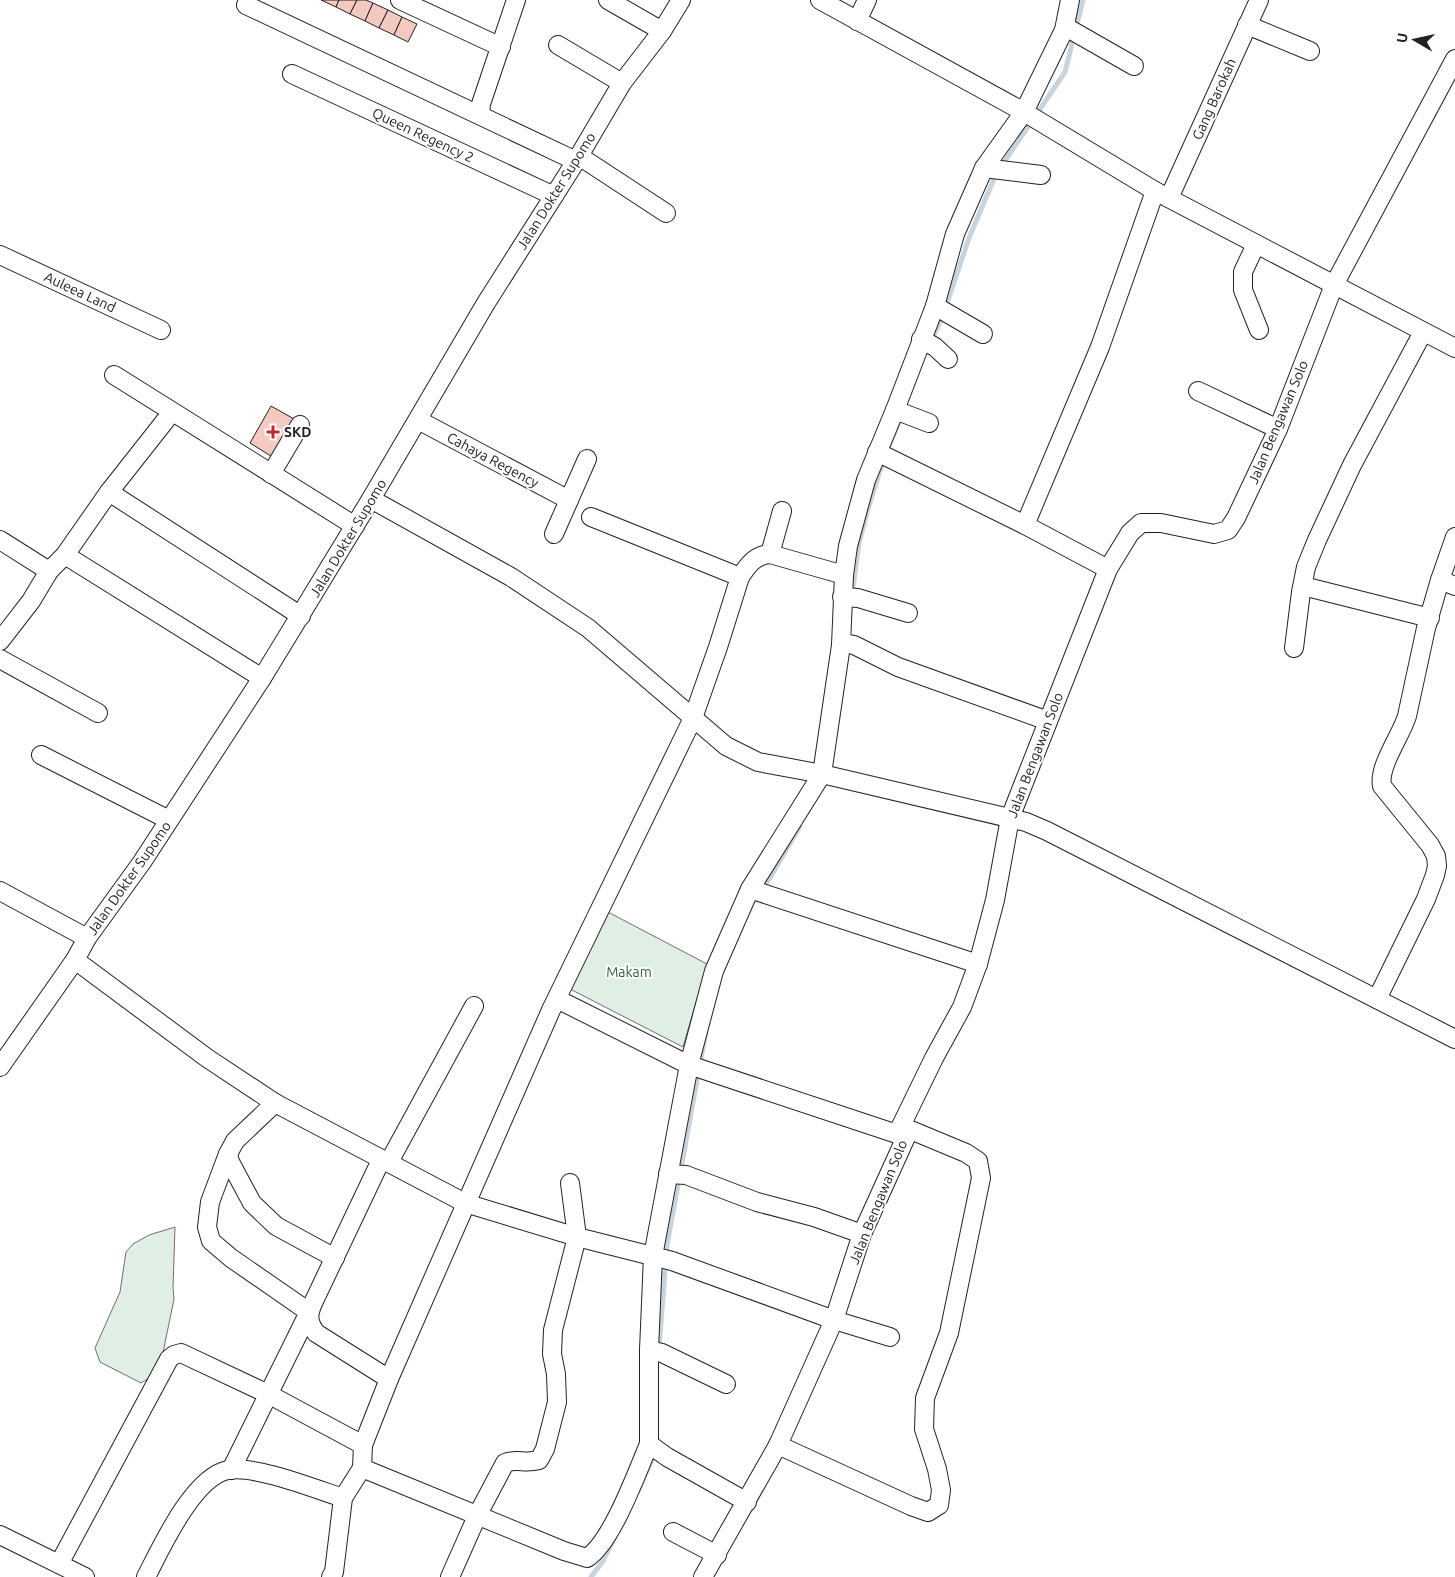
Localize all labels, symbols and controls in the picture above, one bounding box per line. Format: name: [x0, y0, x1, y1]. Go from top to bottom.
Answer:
north arrow: [1390, 15, 1440, 65]
text: U: [1393, 32, 1411, 44]
street label: Gang Barokah: [1189, 56, 1239, 142]
street label: Queen Regency 2: [370, 104, 476, 166]
street label: Jalan Dokter Supomo: [513, 130, 599, 252]
street label: Auleea Land: [42, 268, 118, 316]
street label: Jalan Bengawan Solo: [1245, 358, 1311, 486]
place label: SKD: [284, 424, 311, 440]
marker: SKD: [266, 425, 280, 439]
street label: Cahaya Regency: [444, 429, 542, 491]
street label: Jalan Dokter Supomo: [306, 476, 390, 600]
street label: Jalan Bengawan Solo: [1004, 690, 1066, 820]
street label: Jalan Dokter Supomo: [84, 818, 174, 938]
park label: Makam: [606, 964, 652, 980]
street label: Jalan Bengawan Solo: [846, 1138, 910, 1266]

